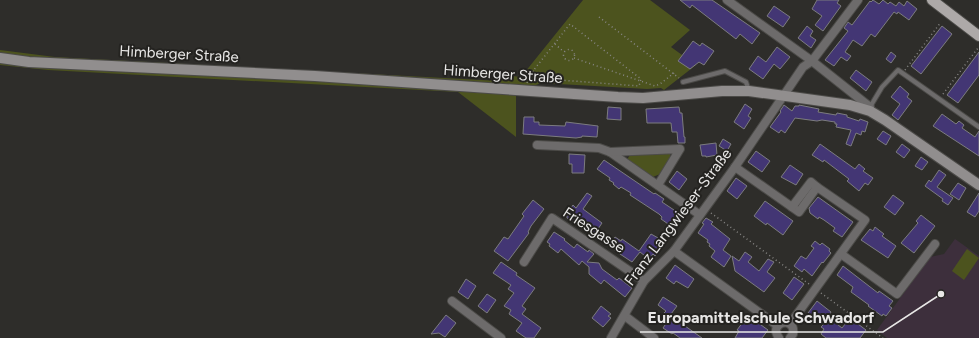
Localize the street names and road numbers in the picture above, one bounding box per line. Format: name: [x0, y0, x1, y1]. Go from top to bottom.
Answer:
street label: Himberger Straße: [119, 42, 239, 66]
street label: Himberger Straße: [443, 61, 563, 87]
street label: Franz Langwieser-Straße: [621, 145, 735, 289]
street label: Friesgasse: [560, 203, 628, 257]

